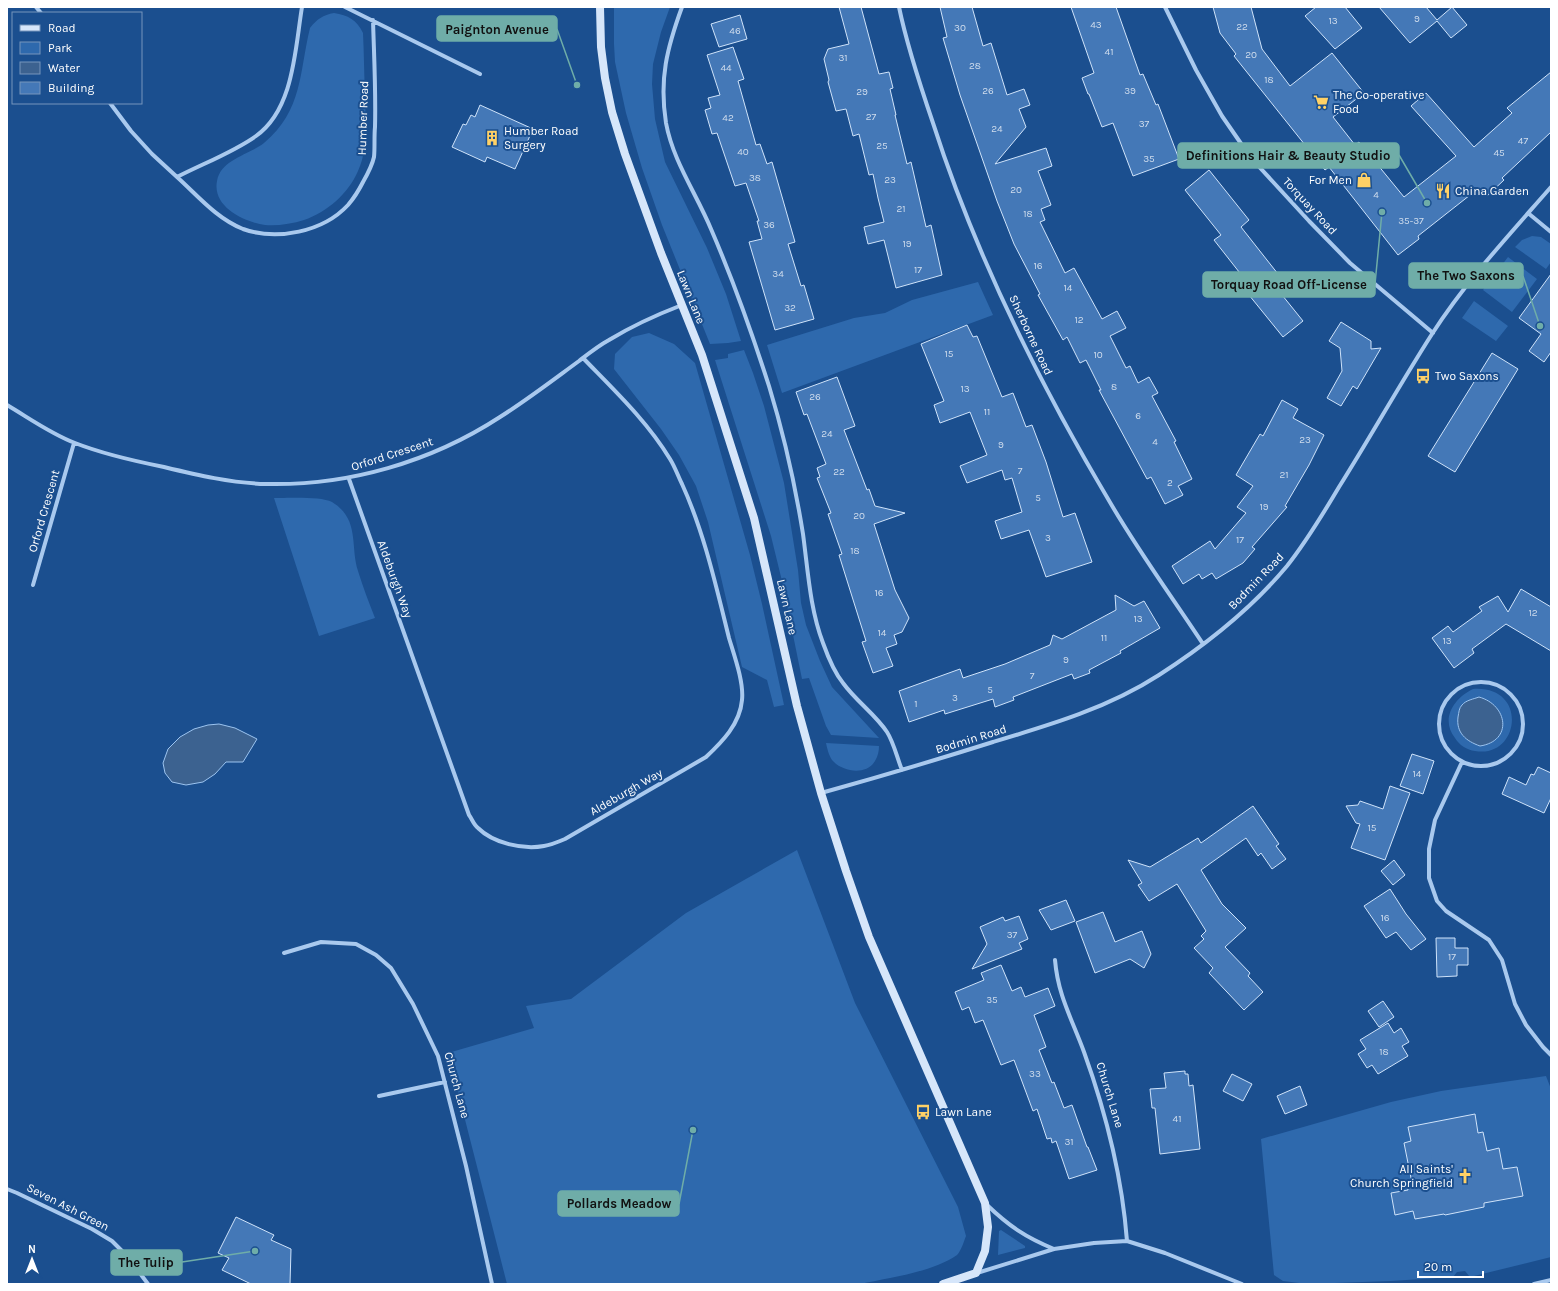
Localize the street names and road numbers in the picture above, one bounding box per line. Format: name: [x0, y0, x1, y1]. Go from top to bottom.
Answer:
street label: Humber Road: [355, 80, 371, 156]
street label: Torquay Road: [1280, 175, 1340, 237]
street label: Lawn Lane: [674, 268, 708, 326]
street label: Sherborne Road: [1006, 293, 1056, 377]
street label: Orford Crescent: [349, 434, 435, 474]
street label: Orford Crescent: [26, 468, 63, 554]
street label: Aldeburgh Way: [374, 538, 416, 620]
street label: Bodmin Road: [1225, 550, 1287, 612]
street label: Lawn Lane: [774, 578, 800, 636]
street label: Bodmin Road: [934, 722, 1008, 756]
street label: Aldeburgh Way: [587, 765, 665, 818]
street label: Church Lane: [441, 1050, 473, 1120]
street label: Church Lane: [1093, 1060, 1127, 1130]
street label: Seven Ash Green: [24, 1180, 112, 1234]

